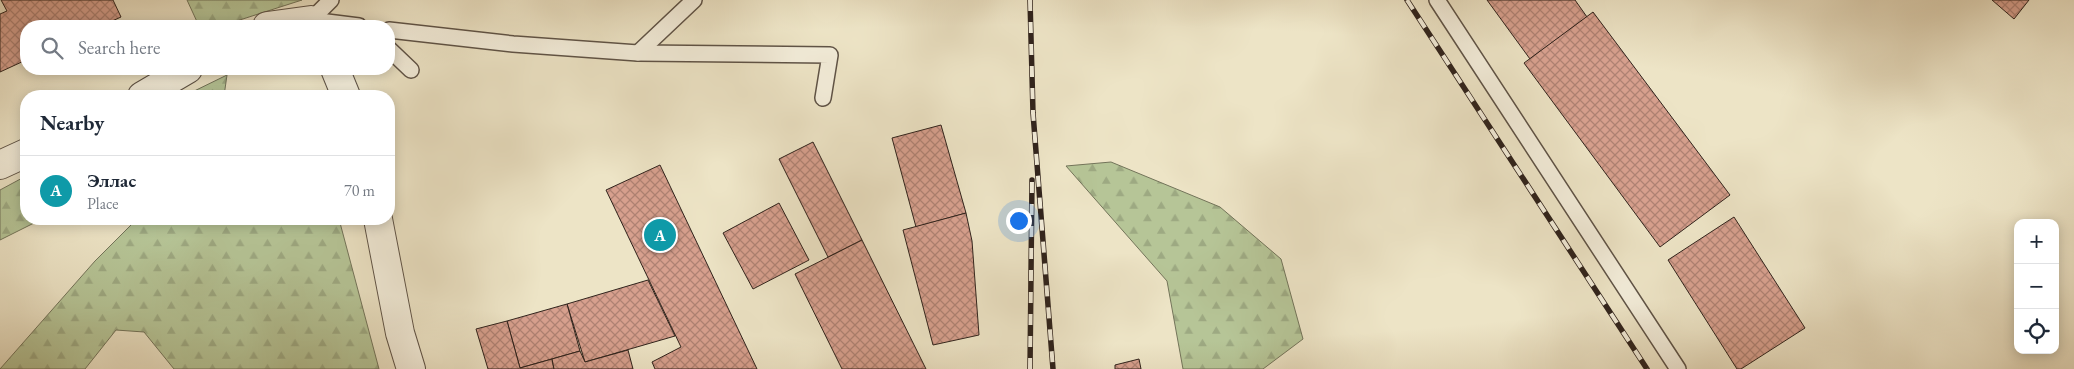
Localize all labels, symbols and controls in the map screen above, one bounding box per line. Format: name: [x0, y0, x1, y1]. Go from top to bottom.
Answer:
search box: [20, 20, 395, 75]
icon: search: [38, 34, 66, 62]
text: Search here: [78, 35, 160, 60]
text: Nearby: [40, 109, 104, 136]
text: Эллас: [87, 168, 136, 193]
text: A: [50, 180, 62, 201]
text: 70 m: [344, 180, 375, 201]
text: Place: [87, 193, 119, 214]
your location: [1006, 208, 1032, 234]
pin: A: [644, 216, 676, 254]
map controls: [2014, 219, 2059, 354]
button: +: [2014, 219, 2059, 264]
button: −: [2014, 264, 2059, 309]
button: locate: [2014, 309, 2059, 354]

